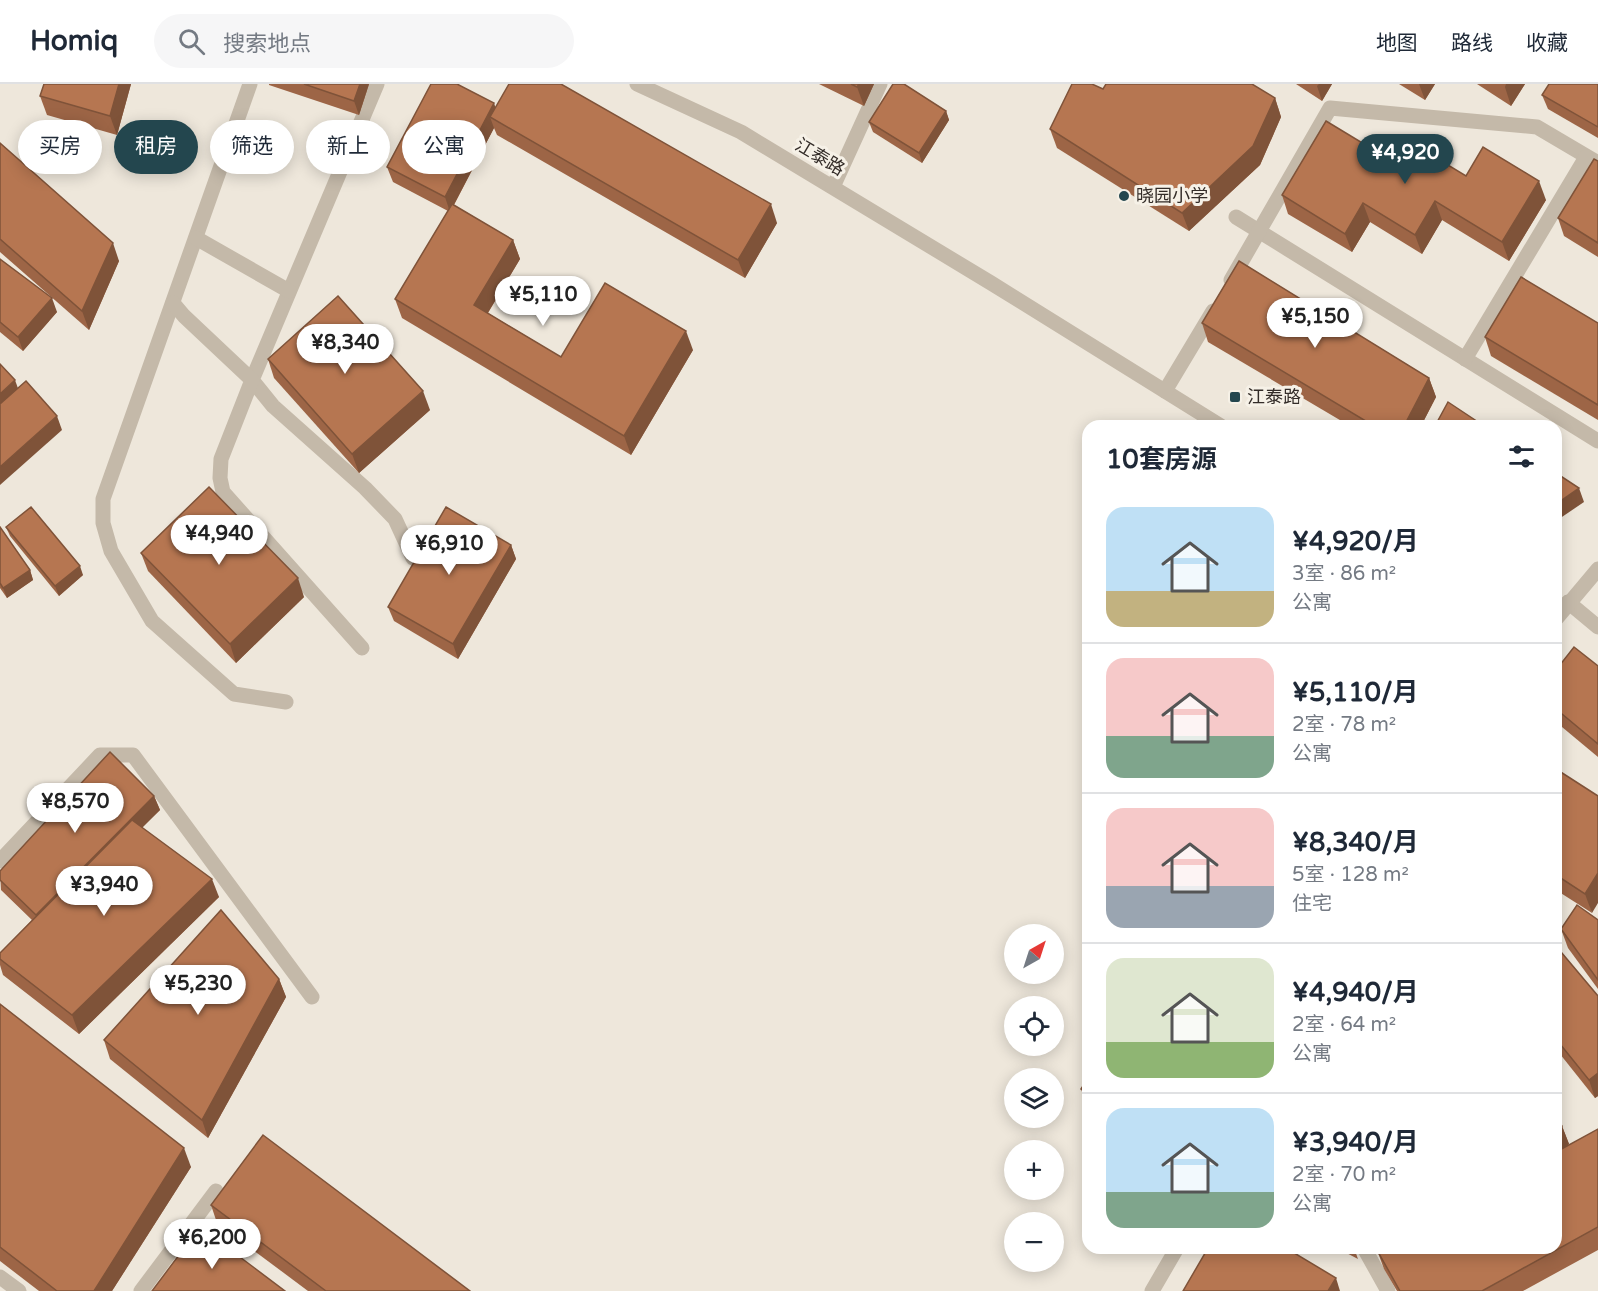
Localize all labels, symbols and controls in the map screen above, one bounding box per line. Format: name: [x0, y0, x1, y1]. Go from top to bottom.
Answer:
search box: [154, 14, 574, 68]
text: Homiq: [30, 24, 118, 58]
icon: search: [175, 25, 208, 58]
text: 搜索地点: [223, 31, 311, 57]
text: 地图: [1376, 31, 1418, 56]
text: 路线: [1451, 31, 1493, 56]
text: 收藏: [1526, 31, 1568, 56]
chip: 买房: [18, 120, 102, 174]
chip: 租房: [114, 120, 198, 174]
chip: 筛选: [210, 120, 294, 174]
chip: 新上: [306, 120, 390, 174]
chip: 公寓: [402, 120, 486, 174]
street label: 江泰路: [791, 134, 849, 180]
pin: ¥4,920: [1356, 134, 1454, 185]
text: ¥4,920: [1371, 141, 1439, 165]
place label: 晓园小学: [1136, 185, 1208, 207]
marker: 晓园小学: [1117, 189, 1131, 203]
pin: ¥5,110: [494, 276, 592, 327]
text: ¥5,110: [509, 283, 577, 307]
pin: ¥5,150: [1266, 298, 1364, 349]
text: ¥5,150: [1281, 305, 1349, 329]
pin: ¥8,340: [296, 324, 394, 375]
text: ¥8,340: [311, 331, 379, 355]
place label: 江泰路: [1247, 386, 1301, 408]
marker: 江泰路: [1228, 390, 1242, 404]
icon: filters: [1505, 440, 1538, 473]
text: 10套房源: [1106, 444, 1217, 475]
pin: ¥4,940: [170, 515, 268, 566]
text: ¥4,940: [185, 522, 253, 546]
pin: ¥6,910: [400, 525, 498, 576]
text: ¥4,920/月: [1292, 526, 1419, 557]
icon: home: [1154, 531, 1226, 603]
text: ¥6,910: [415, 532, 483, 556]
text: 3室 · 86 m²: [1292, 562, 1396, 586]
text: 公寓: [1292, 591, 1332, 615]
text: ¥5,110/月: [1292, 677, 1418, 708]
icon: home: [1154, 682, 1226, 754]
text: 2室 · 78 m²: [1292, 713, 1396, 737]
text: 公寓: [1292, 742, 1332, 766]
pin: ¥8,570: [26, 783, 124, 834]
text: ¥8,570: [41, 790, 109, 814]
text: ¥8,340/月: [1292, 827, 1419, 858]
icon: home: [1154, 832, 1226, 904]
text: 5室 · 128 m²: [1292, 863, 1409, 887]
pin: ¥3,940: [55, 866, 153, 917]
text: ¥3,940: [70, 873, 138, 897]
text: 住宅: [1292, 892, 1332, 916]
north arrow: [1004, 924, 1064, 984]
map controls: [1004, 924, 1064, 1272]
pin: ¥5,230: [149, 965, 247, 1016]
text: ¥5,230: [164, 972, 232, 996]
text: ¥4,940/月: [1292, 977, 1419, 1008]
icon: home: [1154, 982, 1226, 1054]
button: locate: [1004, 996, 1064, 1056]
text: 2室 · 64 m²: [1292, 1013, 1396, 1037]
text: 公寓: [1292, 1042, 1332, 1066]
button: layers: [1004, 1068, 1064, 1128]
text: ¥3,940/月: [1292, 1127, 1419, 1158]
icon: home: [1154, 1132, 1226, 1204]
button: +: [1004, 1140, 1064, 1200]
text: 2室 · 70 m²: [1292, 1163, 1396, 1187]
text: 公寓: [1292, 1192, 1332, 1216]
button: −: [1004, 1212, 1064, 1272]
pin: ¥6,200: [163, 1219, 261, 1270]
text: ¥6,200: [178, 1226, 246, 1250]

